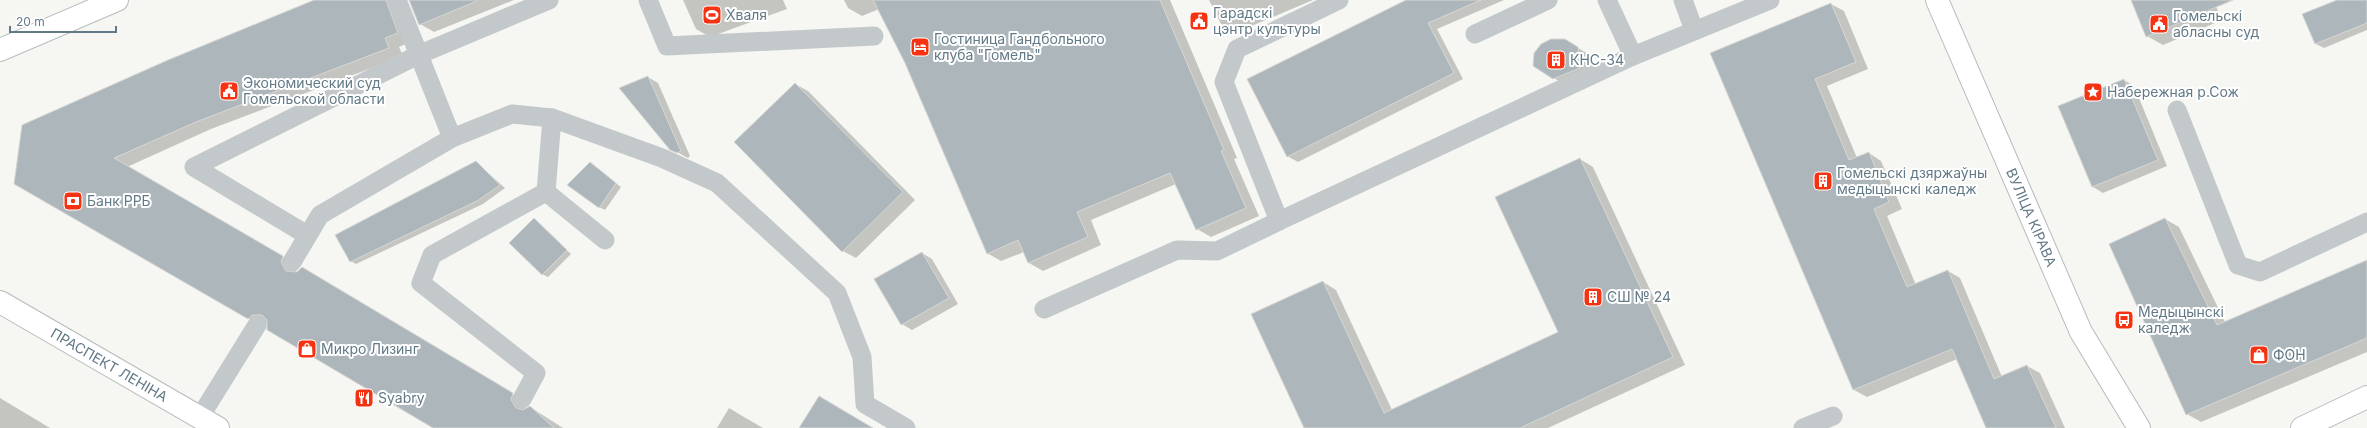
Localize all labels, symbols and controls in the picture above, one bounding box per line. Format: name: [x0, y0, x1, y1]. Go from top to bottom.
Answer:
sports icon: Хваля: [701, 4, 723, 26]
place label: Гарадскі цэнтр культуры: [1213, 4, 1321, 37]
place label: Хваля: [726, 6, 767, 23]
place label: Гомельскі абласны суд: [2173, 7, 2260, 40]
scale bar: [10, 8, 116, 34]
public building icon: Гарадскі цэнтр культуры: [1188, 10, 1210, 32]
public building icon: Гомельскі абласны суд: [2148, 13, 2170, 35]
text: 20 m: [16, 14, 45, 29]
place label: Гостиница Гандбольного клуба "Гомель": [934, 30, 1105, 63]
hotel icon: Гостиница Гандбольного клуба "Гомель": [909, 36, 931, 58]
building icon: КНС-34: [1545, 49, 1567, 71]
place label: КНС-34: [1570, 51, 1624, 68]
place label: Экономический суд Гомельской области: [243, 74, 385, 107]
public building icon: Экономический суд Гомельской области: [218, 80, 240, 102]
place icon: Набережная р.Сож: [2082, 81, 2104, 103]
place label: Набережная р.Сож: [2107, 83, 2239, 100]
place label: Гомельскі дзяржаўны медыцынскі каледж: [1837, 164, 1987, 197]
street label: ВУЛІЦА КІРАВА: [2003, 165, 2061, 269]
building icon: Гомельскі дзяржаўны медыцынскі каледж: [1812, 170, 1834, 192]
bank icon: Банк РРБ: [62, 190, 84, 212]
place label: Банк РРБ: [87, 192, 151, 209]
building icon: СШ № 24: [1582, 286, 1604, 308]
place label: СШ № 24: [1607, 288, 1671, 305]
place label: Медыцынскі каледж: [2138, 303, 2224, 336]
bus stop icon: Медыцынскі каледж: [2113, 309, 2135, 331]
street label: ПРАСПЕКТ ЛЕНІНА: [48, 324, 171, 405]
shop icon: Микро Лизинг: [296, 338, 318, 360]
place label: Микро Лизинг: [321, 340, 419, 357]
shop icon: ФОН: [2248, 344, 2270, 366]
place label: ФОН: [2273, 346, 2306, 363]
restaurant icon: Syabry: [353, 387, 375, 409]
place label: Syabry: [378, 389, 425, 406]

